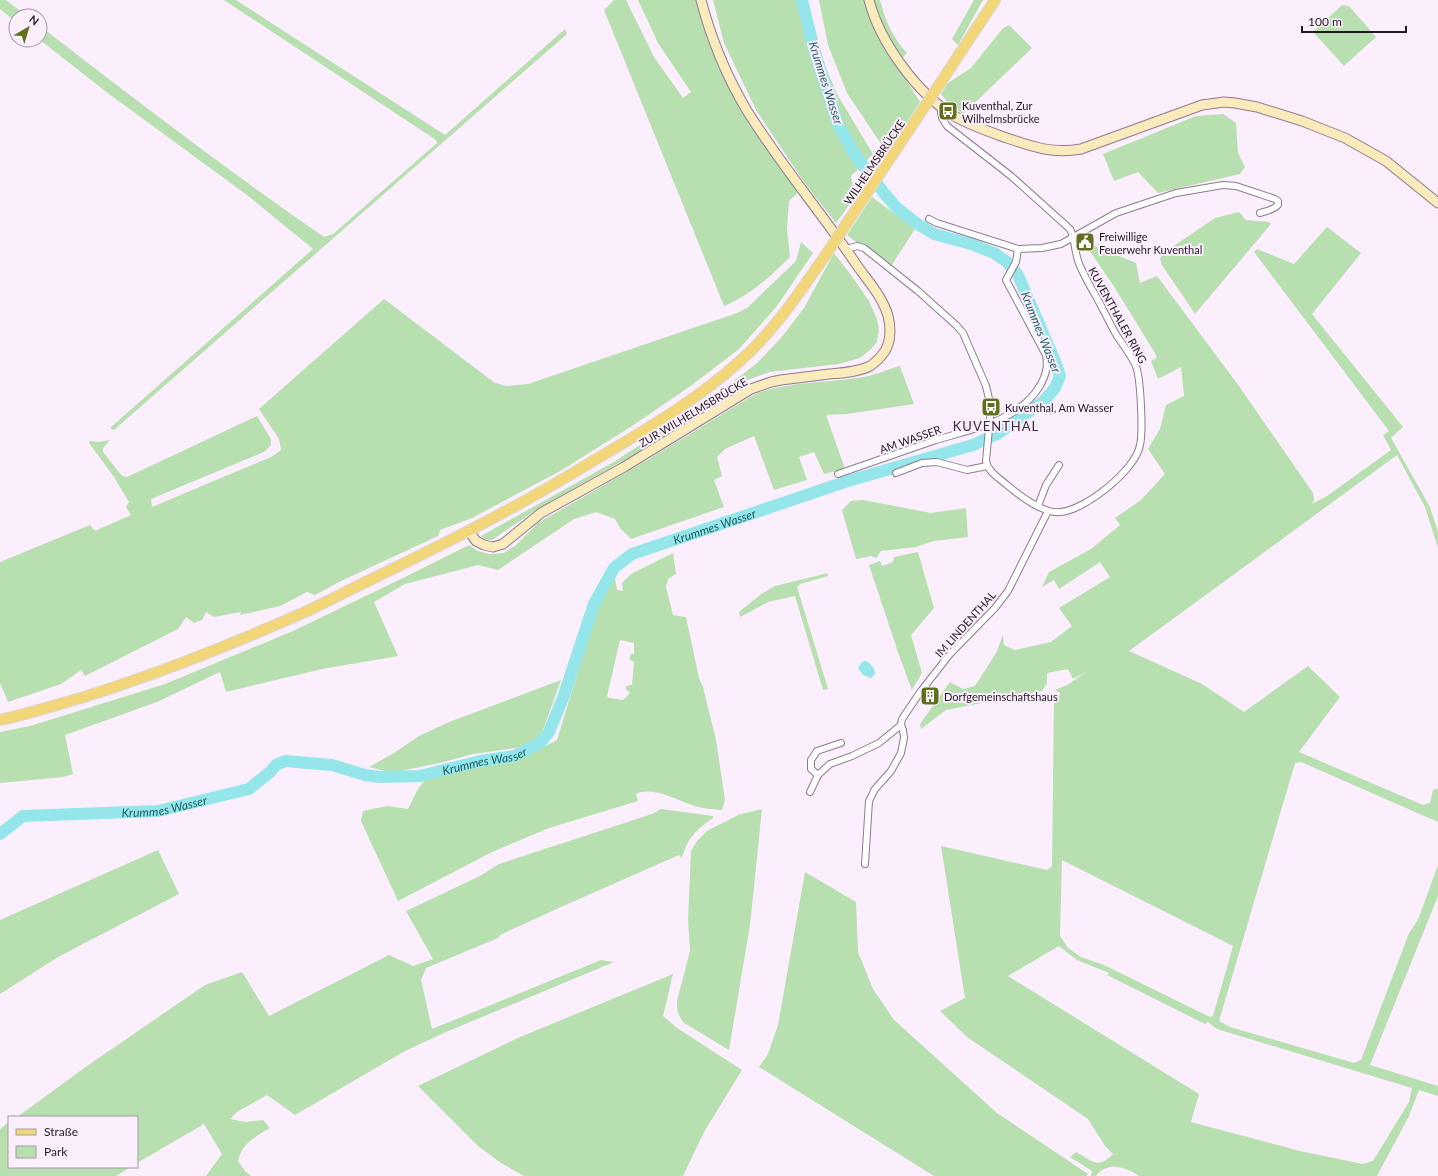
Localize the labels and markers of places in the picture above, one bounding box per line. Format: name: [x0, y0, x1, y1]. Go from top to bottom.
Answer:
place label: Kuventhal, Zur Wilhelmsbrücke: [962, 99, 1040, 125]
bus stop icon: Kuventhal, Zur Wilhelmsbrücke: [937, 100, 959, 122]
place label: Freiwillige Feuerwehr Kuventhal: [1099, 230, 1202, 256]
public building icon: Freiwillige Feuerwehr Kuventhal: [1074, 231, 1096, 253]
bus stop icon: Kuventhal, Am Wasser: [980, 396, 1002, 418]
place label: Kuventhal, Am Wasser: [1005, 401, 1113, 414]
building icon: Dorfgemeinschaftshaus: [919, 685, 941, 707]
place label: Dorfgemeinschaftshaus: [944, 690, 1058, 703]

